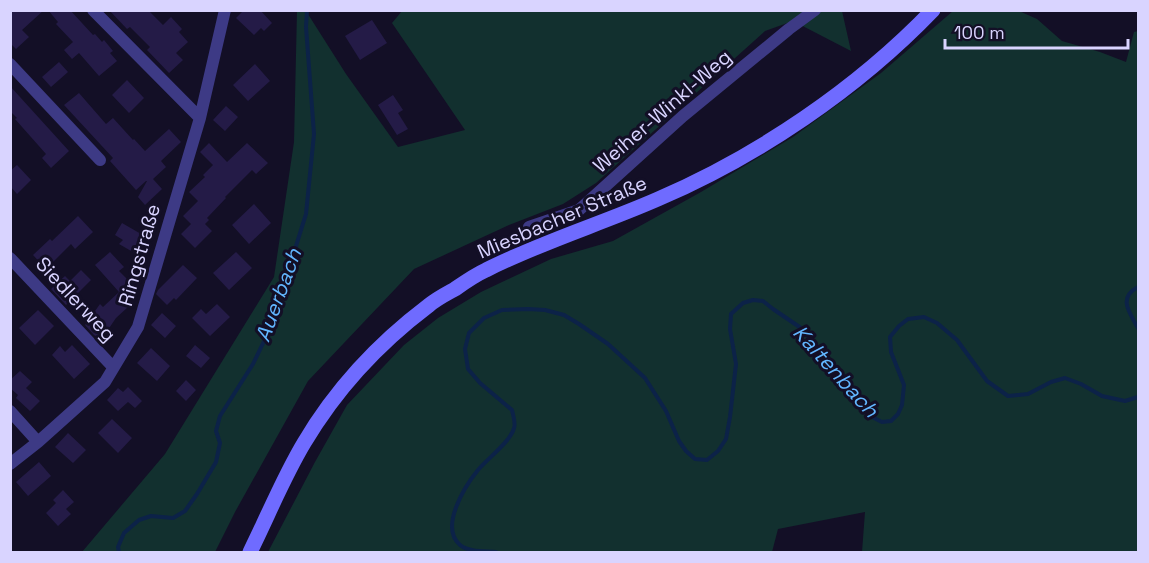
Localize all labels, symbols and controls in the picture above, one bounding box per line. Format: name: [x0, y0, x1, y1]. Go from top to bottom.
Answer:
scale bar: [945, 12, 1128, 50]
text: 100 m: [954, 21, 1005, 44]
street label: Weiher-Winkl-Weg: [587, 44, 737, 178]
street label: Miesbacher Straße: [473, 169, 651, 265]
street label: Ringstraße: [112, 201, 166, 309]
water label: Auerbach: [249, 244, 308, 345]
street label: Siedlerweg: [30, 251, 122, 347]
water label: Kaltenbach: [787, 319, 885, 424]

